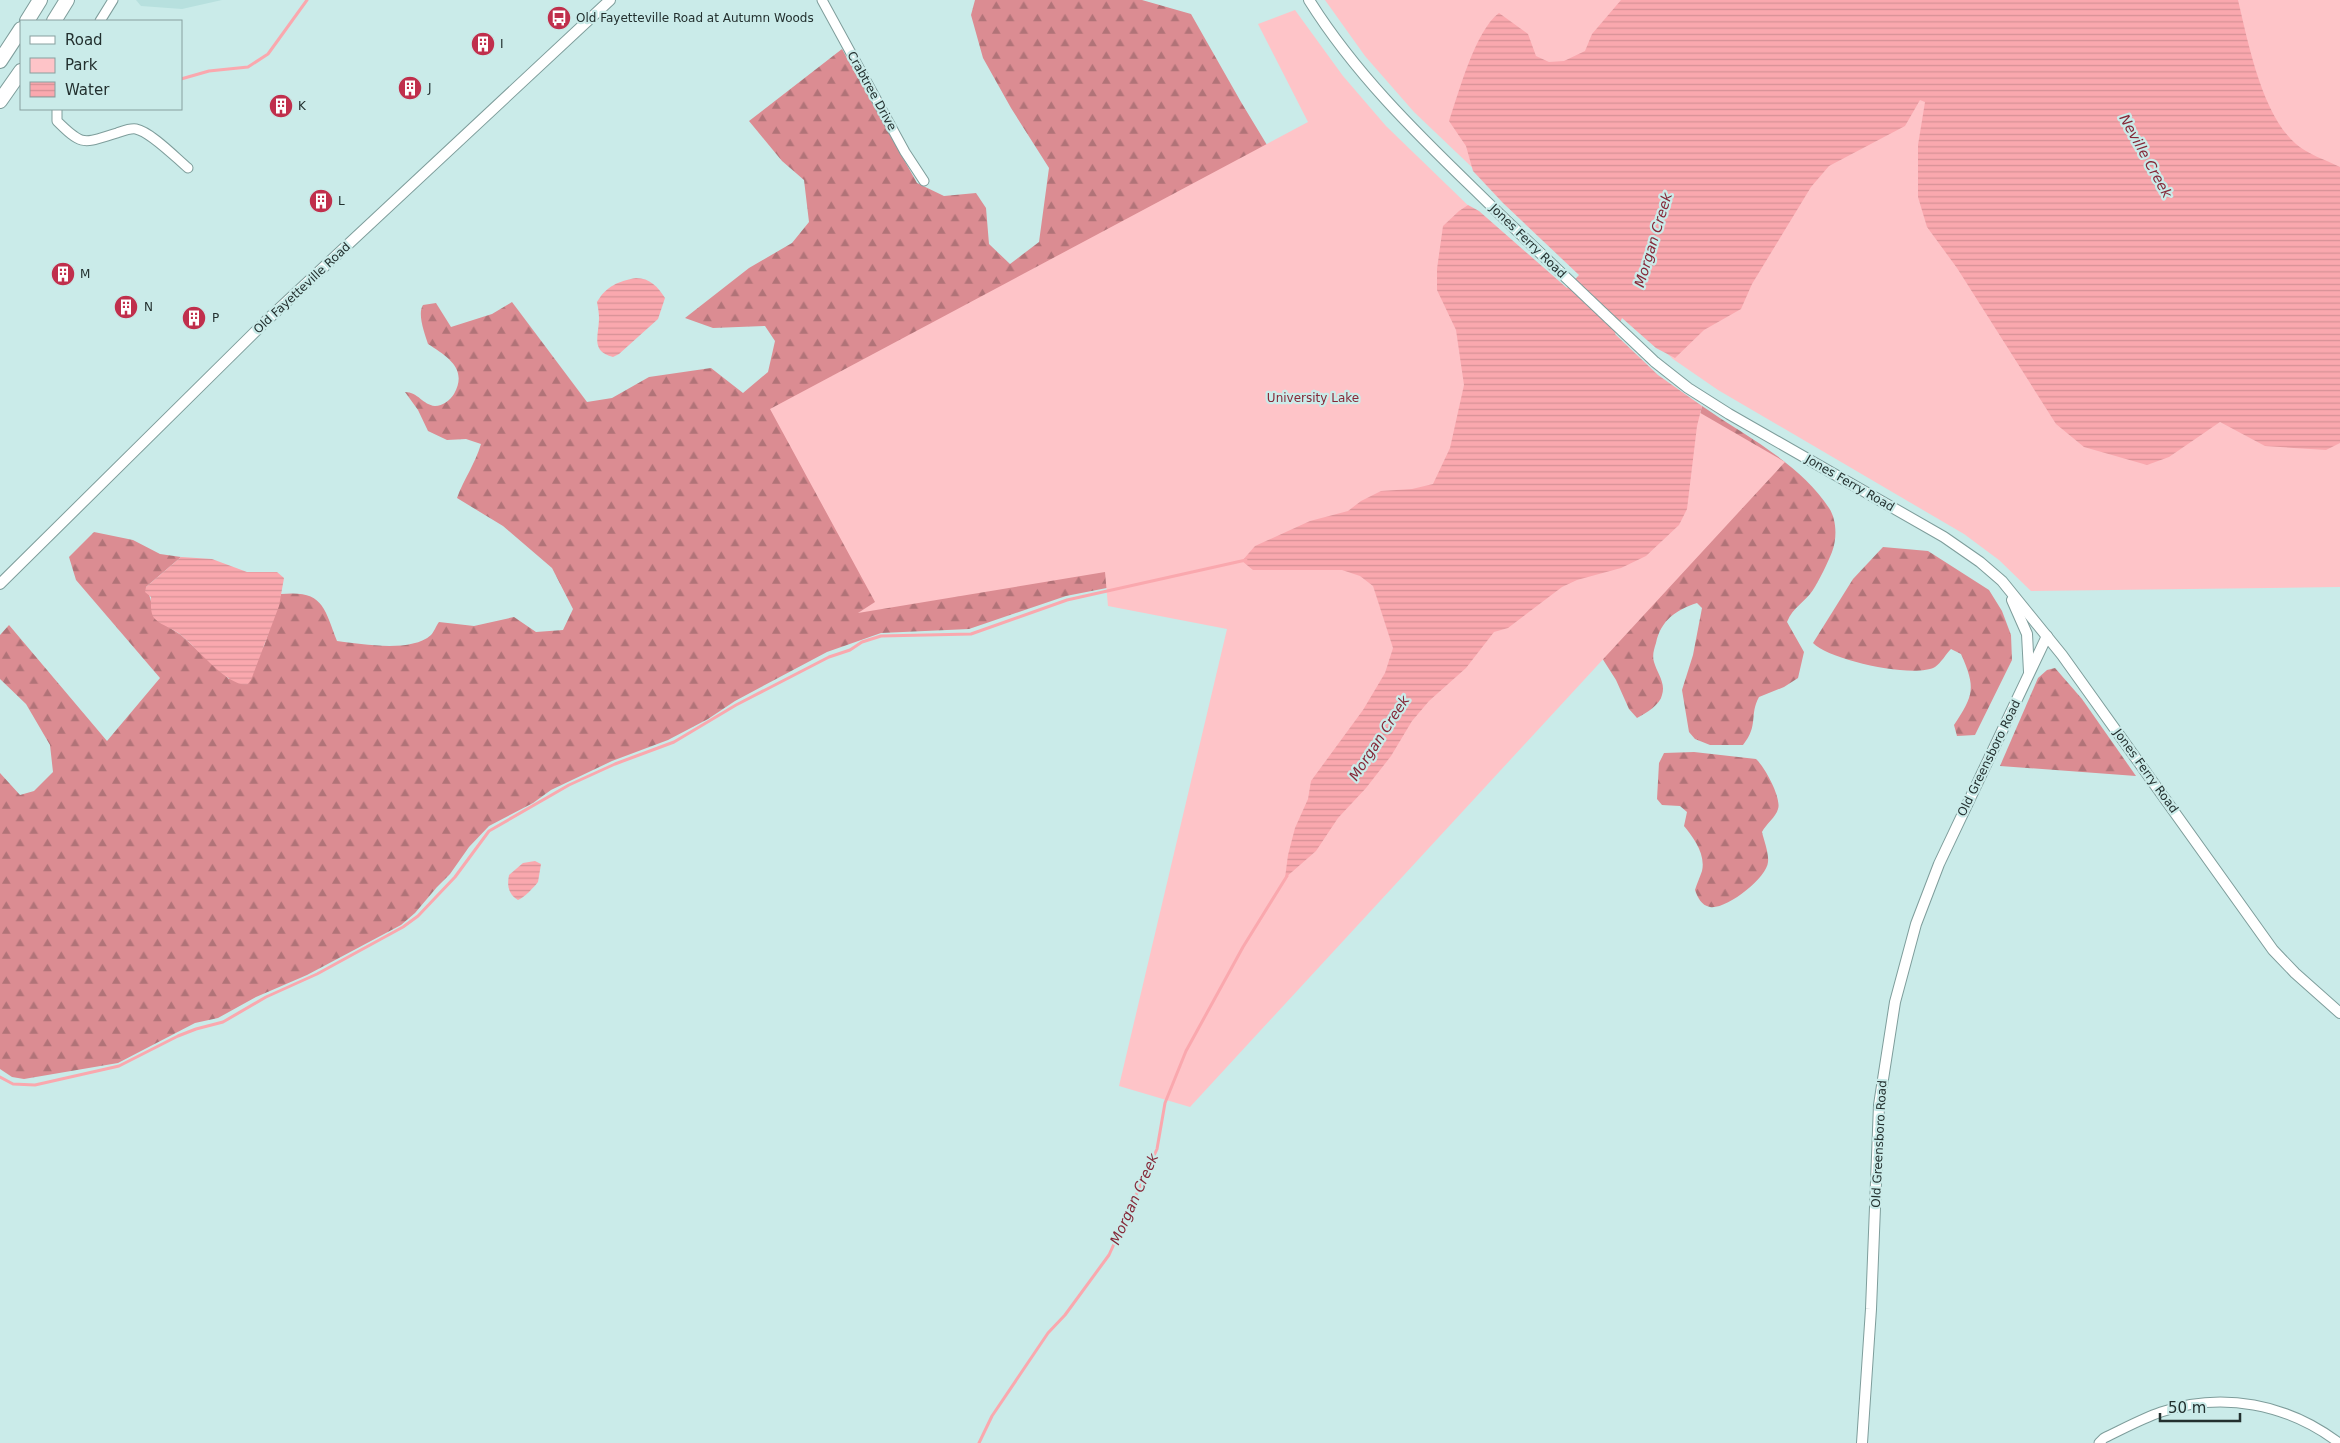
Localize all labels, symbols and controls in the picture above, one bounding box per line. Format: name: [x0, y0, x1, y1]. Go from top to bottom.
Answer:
bus stop icon: Old Fayetteville Road at Autumn Woods: [546, 5, 572, 31]
place label: Old Fayetteville Road at Autumn Woods: [576, 11, 814, 25]
legend: [20, 20, 182, 110]
text: Road: [65, 31, 103, 49]
building icon: I: [470, 31, 496, 57]
place label: I: [500, 37, 504, 51]
street label: Crabtree Drive: [844, 49, 900, 133]
text: Park: [65, 56, 98, 74]
building icon: J: [397, 75, 423, 101]
text: Water: [65, 81, 110, 99]
place label: J: [427, 81, 432, 95]
building icon: K: [268, 93, 294, 119]
place label: K: [298, 99, 307, 113]
water label: Neville Creek: [2116, 111, 2176, 201]
building icon: L: [308, 188, 334, 214]
water label: Morgan Creek: [1631, 190, 1675, 289]
place label: L: [338, 194, 345, 208]
street label: Jones Ferry Road: [1486, 200, 1569, 281]
street label: Old Fayetteville Road: [251, 240, 353, 336]
building icon: M: [50, 261, 76, 287]
place label: M: [80, 267, 90, 281]
building icon: N: [113, 294, 139, 320]
place label: N: [144, 300, 153, 314]
building icon: P: [181, 305, 207, 331]
place label: P: [212, 311, 219, 325]
park label: University Lake: [1267, 391, 1359, 405]
street label: Jones Ferry Road: [1802, 451, 1897, 514]
water label: Morgan Creek: [1346, 692, 1413, 783]
street label: Old Greensboro Road: [1955, 698, 2023, 818]
street label: Jones Ferry Road: [2110, 726, 2181, 816]
street label: Old Greensboro Road: [1869, 1080, 1889, 1208]
water label: Morgan Creek: [1107, 1150, 1162, 1247]
scale bar: [2160, 1390, 2240, 1422]
text: 50 m: [2168, 1399, 2206, 1417]

